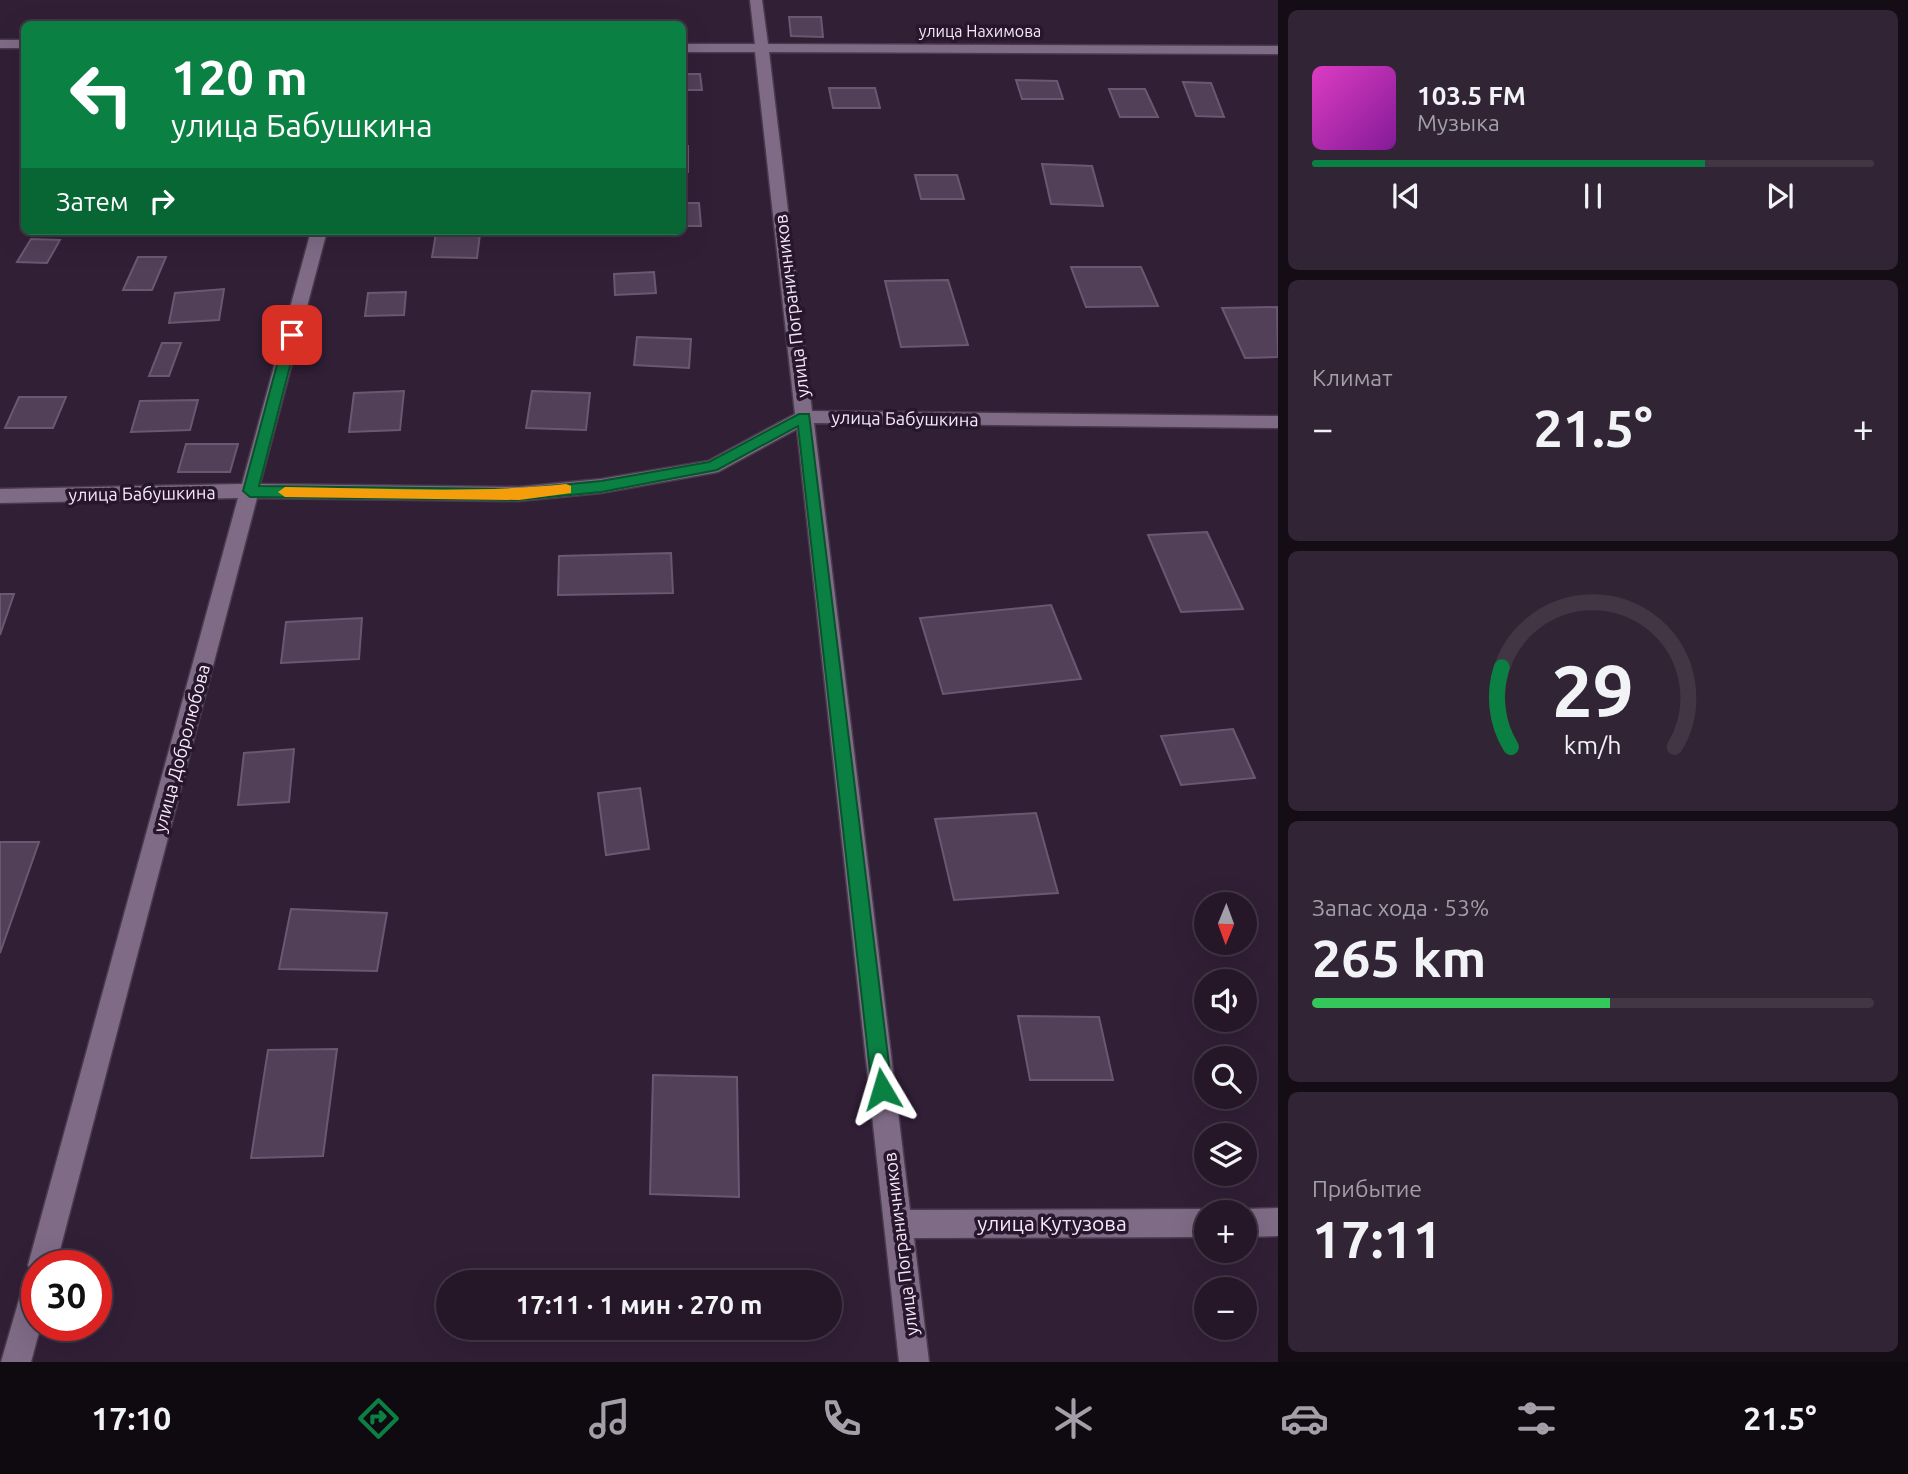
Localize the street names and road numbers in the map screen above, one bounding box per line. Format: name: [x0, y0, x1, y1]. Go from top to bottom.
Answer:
street label: улица Нахимова: [919, 22, 1041, 40]
street label: улица Пограничников: [770, 213, 812, 399]
street label: улица Бабушкина: [831, 407, 979, 429]
street label: улица Бабушкина: [68, 482, 216, 504]
street label: улица Добролюбова: [149, 662, 213, 834]
street label: улица Пограничников: [879, 1151, 921, 1337]
street label: улица Кутузова: [977, 1211, 1127, 1235]

